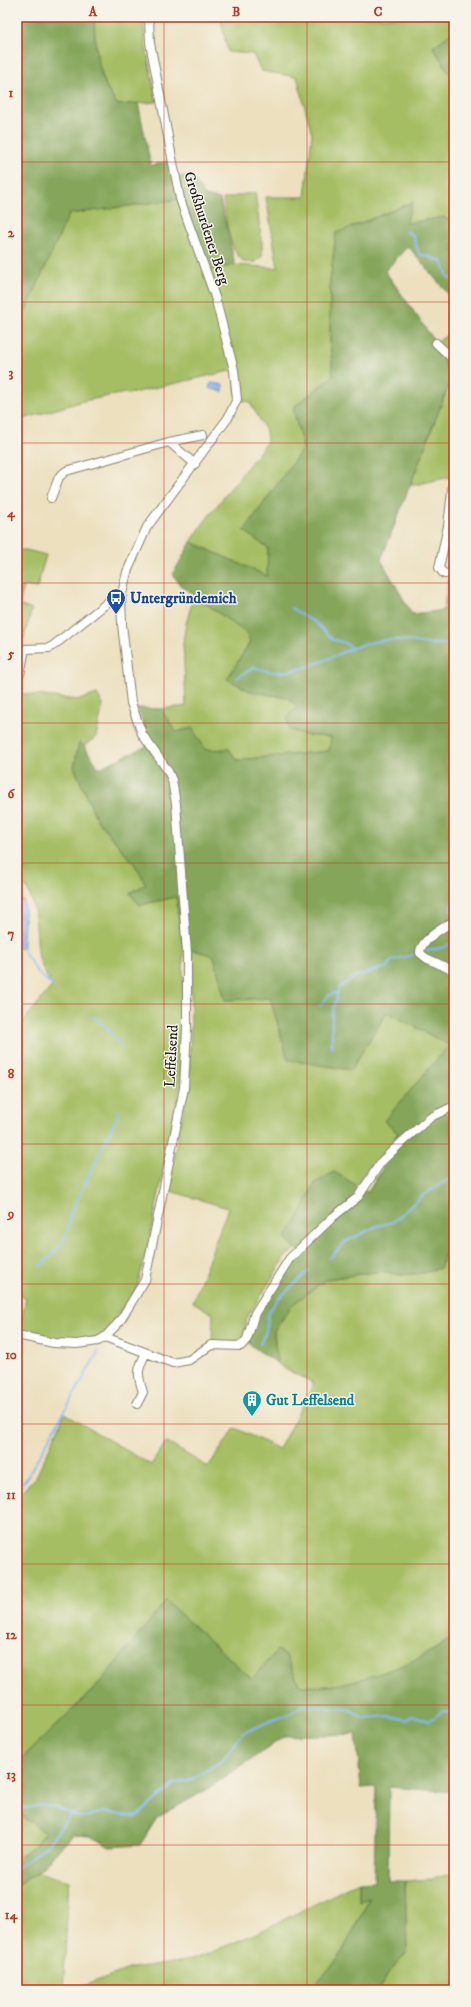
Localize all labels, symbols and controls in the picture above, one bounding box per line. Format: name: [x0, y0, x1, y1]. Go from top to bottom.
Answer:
text: A: [88, 4, 98, 20]
text: B: [232, 4, 240, 20]
text: C: [374, 4, 383, 20]
text: 1: [9, 85, 14, 101]
street label: Großhurdener Berg: [179, 169, 234, 288]
text: 2: [8, 225, 15, 241]
text: 3: [9, 365, 14, 381]
text: 4: [6, 505, 15, 522]
bus stop icon: Untergründemich: [105, 587, 127, 615]
place label: Untergründemich: [130, 589, 237, 608]
text: 5: [7, 646, 15, 662]
text: 6: [8, 786, 16, 802]
text: 7: [8, 926, 15, 942]
street label: Leffelsend: [160, 1024, 183, 1088]
text: 8: [8, 1066, 15, 1082]
text: 9: [7, 1206, 14, 1222]
text: 10: [5, 1347, 17, 1363]
building icon: Gut Leffelsend: [241, 1389, 263, 1417]
place label: Gut Leffelsend: [266, 1391, 355, 1410]
text: 11: [6, 1487, 16, 1503]
text: 12: [5, 1627, 17, 1643]
text: 13: [6, 1767, 16, 1783]
text: 14: [5, 1907, 18, 1924]

